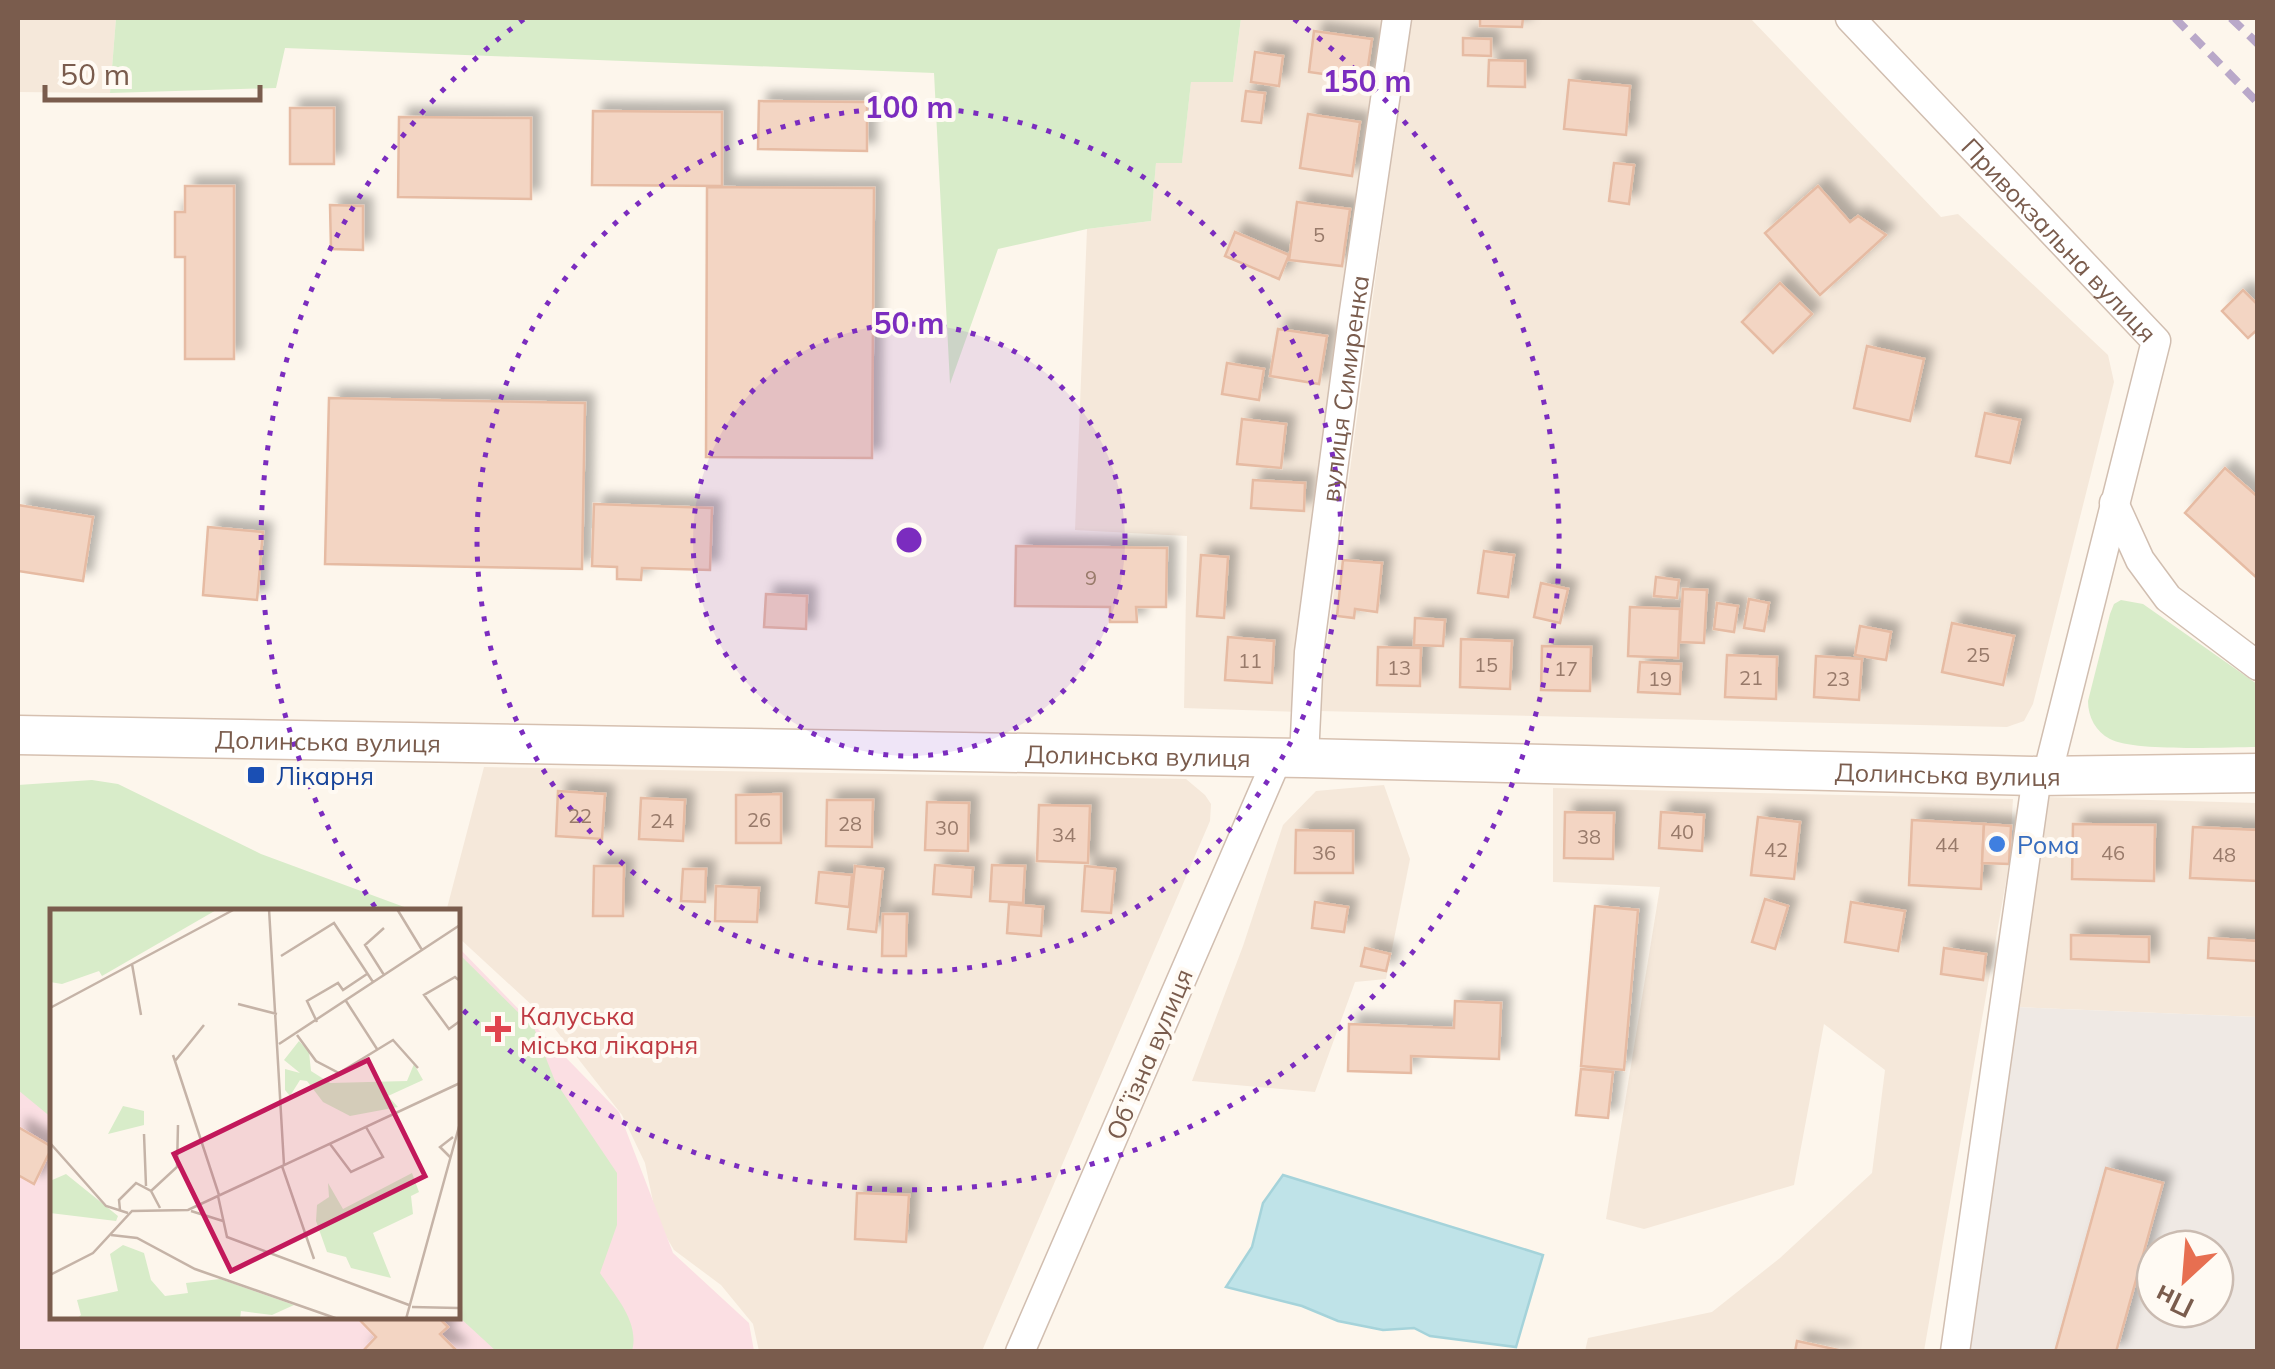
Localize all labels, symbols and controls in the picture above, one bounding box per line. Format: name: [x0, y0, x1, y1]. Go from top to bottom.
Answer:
scale bar: [45, 40, 260, 102]
text: 50 m: [60, 55, 130, 93]
text: 150 m: [1322, 62, 1412, 100]
text: 100 m: [864, 88, 954, 126]
street label: Привокзальна вулиця: [1956, 131, 2164, 348]
house number: 5: [1313, 222, 1325, 247]
street label: вулиця Симиренка: [1313, 273, 1375, 504]
text: 50 m: [873, 304, 945, 342]
centre of rings: [891, 522, 927, 558]
house number: 9: [1085, 565, 1097, 590]
house number: 25: [1966, 642, 1990, 667]
house number: 11: [1238, 648, 1262, 673]
house number: 15: [1474, 652, 1498, 677]
house number: 13: [1387, 655, 1411, 680]
house number: 17: [1554, 656, 1578, 681]
house number: 21: [1739, 665, 1763, 690]
house number: 19: [1648, 666, 1672, 691]
house number: 23: [1826, 666, 1850, 691]
street label: Долинська вулиця: [215, 723, 441, 758]
street label: Долинська вулиця: [1025, 738, 1251, 773]
street label: Долинська вулиця: [1834, 756, 2061, 792]
place label: Лікарня: [276, 760, 374, 791]
marker: Лікарня: [245, 764, 267, 786]
house number: 22: [568, 803, 592, 828]
house number: 26: [747, 807, 771, 832]
house number: 24: [650, 808, 674, 833]
house number: 28: [838, 811, 862, 836]
house number: 30: [935, 815, 959, 840]
house number: 40: [1670, 819, 1694, 844]
house number: 34: [1052, 822, 1076, 847]
house number: 38: [1577, 824, 1601, 849]
place label: Рома: [2017, 829, 2079, 860]
house number: 44: [1935, 832, 1959, 857]
marker: Рома: [1986, 833, 2008, 855]
house number: 42: [1764, 837, 1788, 862]
house number: 36: [1312, 840, 1336, 865]
house number: 46: [2101, 840, 2125, 865]
house number: 48: [2212, 842, 2236, 867]
inset map: [50, 909, 460, 1319]
street label: Обʼїзна вулиця: [1099, 964, 1199, 1144]
place label: Калуська міська лікарня: [520, 1000, 698, 1060]
marker: Калуська міська лікарня: [485, 1016, 511, 1042]
north arrow: [2135, 1229, 2235, 1329]
text: Пн: [2149, 1278, 2199, 1326]

